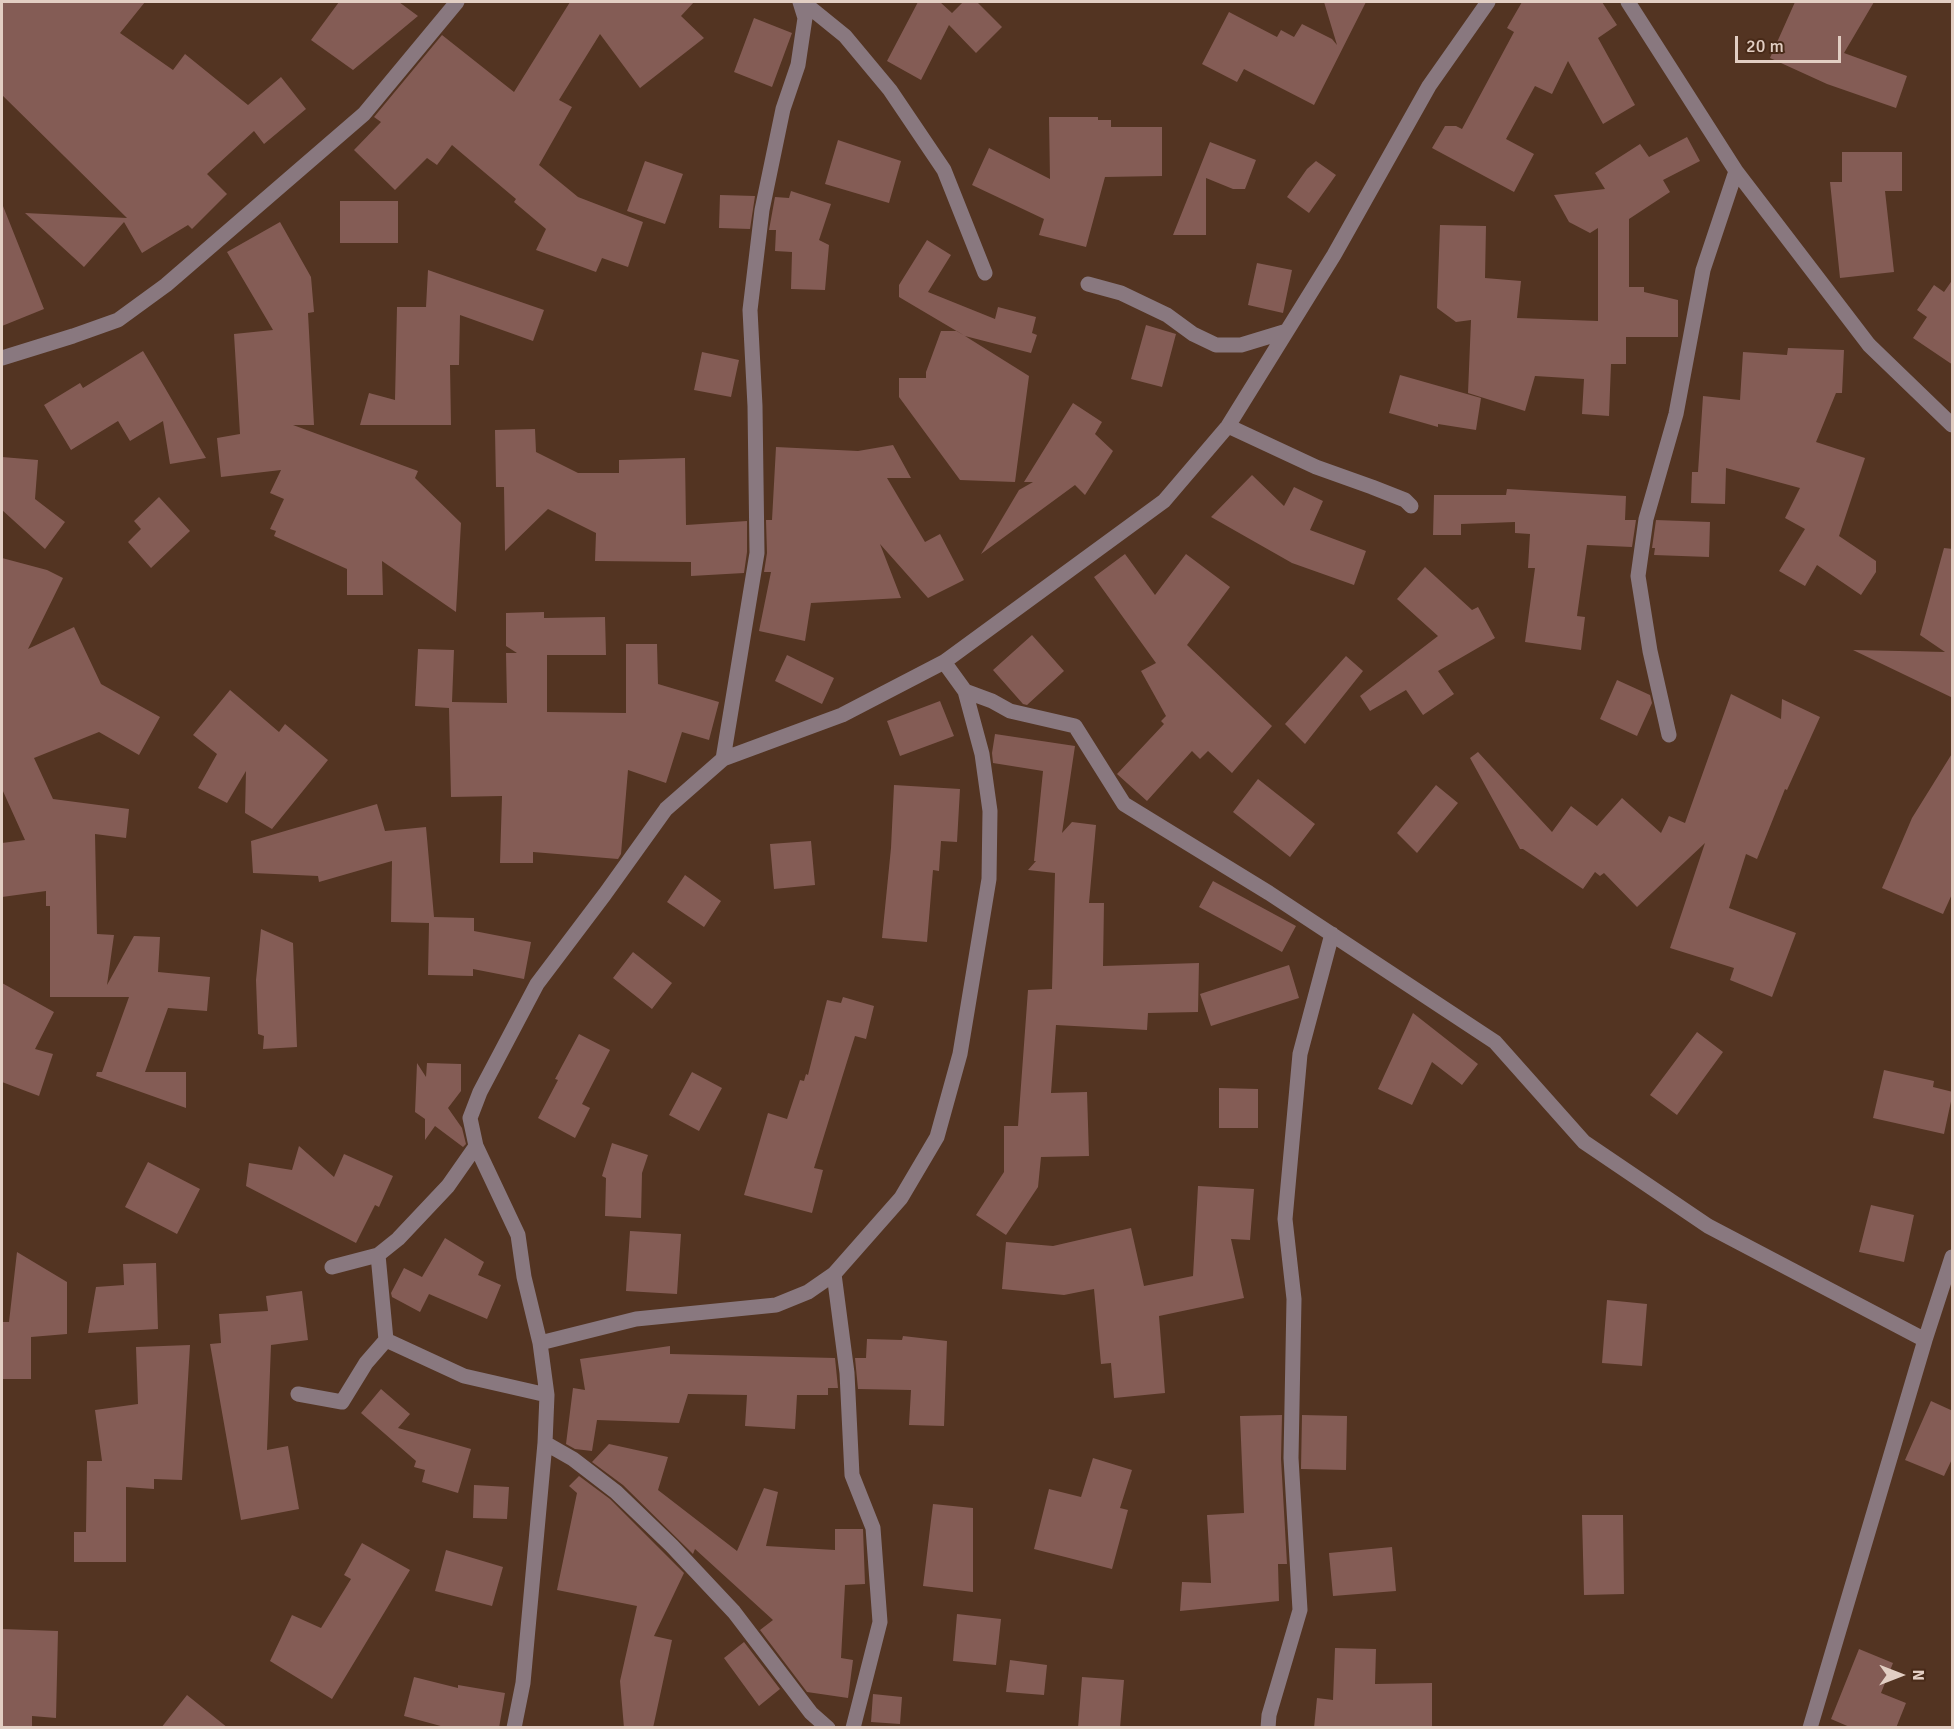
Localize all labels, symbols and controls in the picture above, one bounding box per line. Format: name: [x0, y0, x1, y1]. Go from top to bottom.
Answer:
scale bar: [1738, 24, 1844, 62]
text: 20 m: [1746, 35, 1784, 57]
north arrow: [1870, 1645, 1930, 1705]
text: N: [1908, 1669, 1928, 1681]

